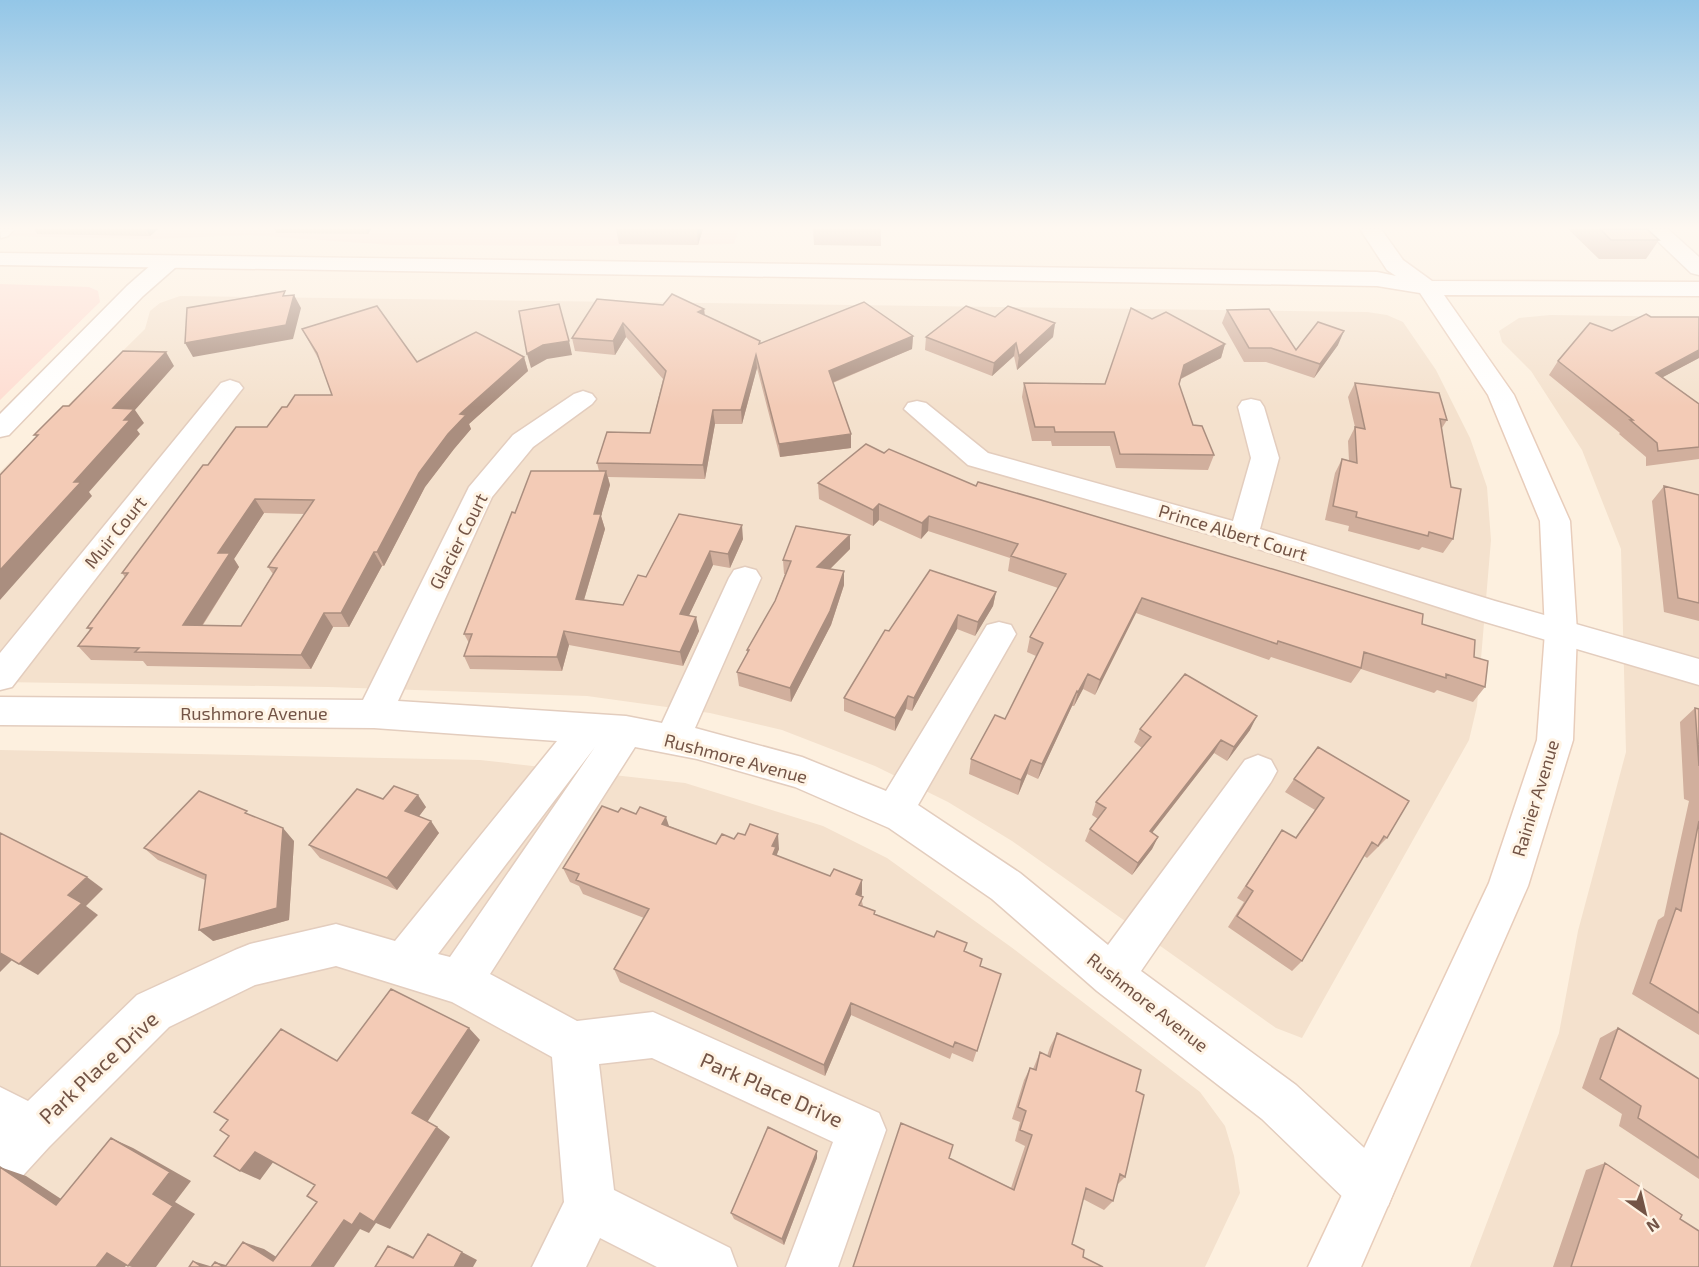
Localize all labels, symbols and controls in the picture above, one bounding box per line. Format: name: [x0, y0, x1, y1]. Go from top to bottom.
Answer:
street label: Glacier Court: [424, 489, 492, 593]
street label: Muir Court: [79, 491, 151, 572]
street label: Prince Albert Court: [1156, 499, 1310, 565]
street label: Rushmore Avenue: [180, 702, 328, 724]
street label: Rushmore Avenue: [662, 728, 810, 788]
street label: Rainier Avenue: [1507, 737, 1563, 859]
street label: Rushmore Avenue: [1083, 948, 1213, 1056]
street label: Park Place Drive: [33, 1006, 163, 1128]
street label: Park Place Drive: [697, 1046, 847, 1132]
north arrow: [1615, 1183, 1675, 1243]
text: N: [1644, 1215, 1664, 1237]

